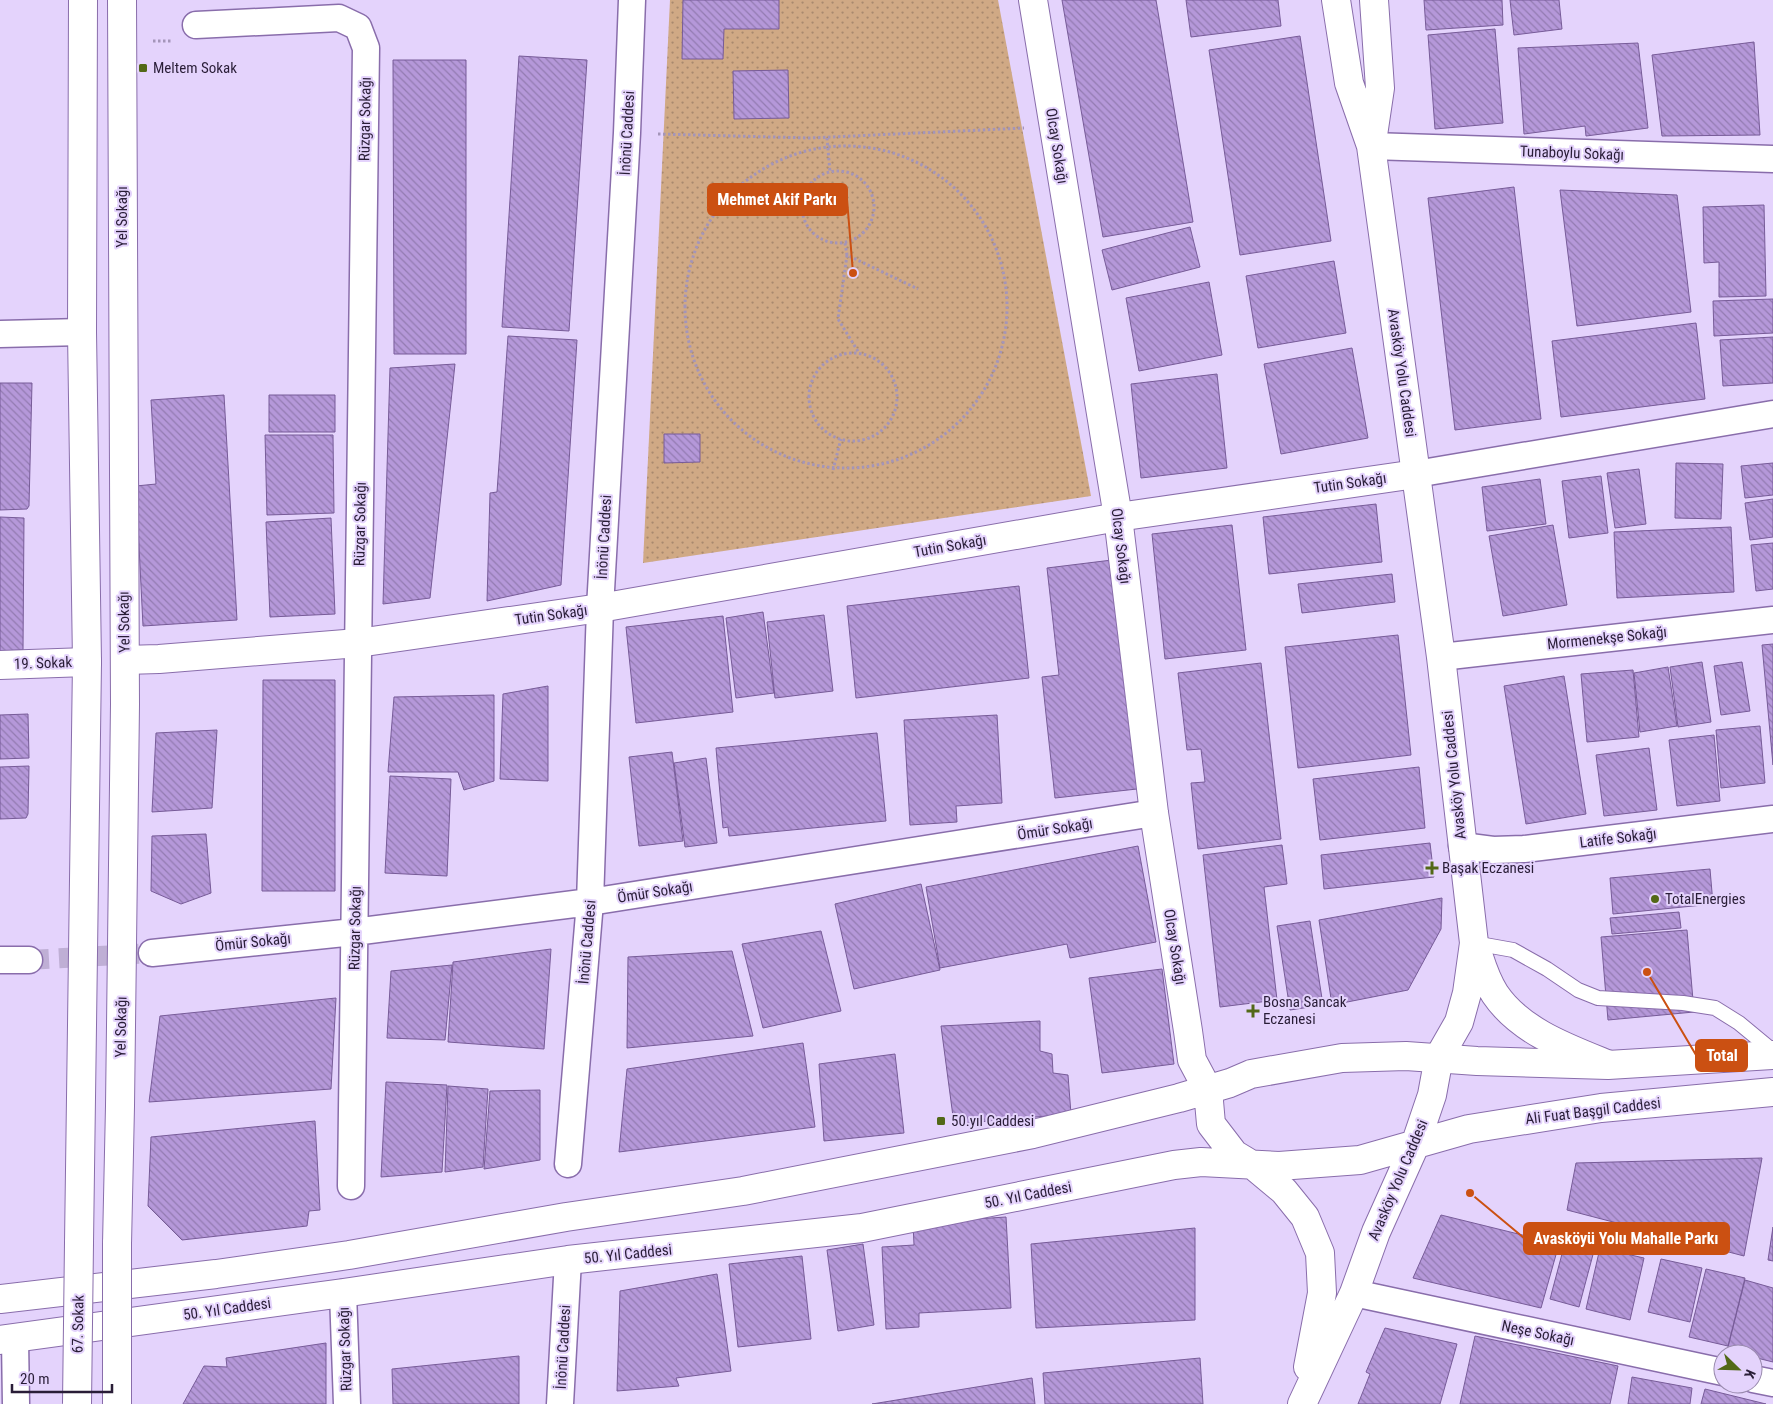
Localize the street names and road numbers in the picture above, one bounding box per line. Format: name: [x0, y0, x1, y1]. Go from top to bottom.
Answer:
street label: Rüzgar Sokağı: [355, 77, 375, 161]
street label: İnönü Caddesi: [616, 90, 638, 176]
street label: Olcay Sokağı: [1042, 107, 1072, 185]
street label: Tunaboylu Sokağı: [1520, 142, 1624, 164]
street label: Yel Sokağı: [113, 186, 131, 248]
street label: Avasköy Yolu Caddesi: [1384, 308, 1420, 438]
street label: Tutin Sokağı: [1313, 469, 1387, 497]
street label: Rüzgar Sokağı: [350, 482, 370, 566]
street label: İnönü Caddesi: [593, 494, 615, 580]
street label: Olcay Sokağı: [1107, 507, 1135, 585]
street label: Tutin Sokağı: [912, 531, 988, 561]
street label: Yel Sokağı: [114, 591, 134, 653]
street label: Tutin Sokağı: [514, 601, 588, 629]
street label: Mormenekşe Sokağı: [1546, 623, 1668, 653]
street label: 19. Sokak: [14, 653, 73, 673]
street label: Avasköy Yolu Caddesi: [1438, 710, 1470, 840]
street label: Ömür Sokağı: [1016, 814, 1094, 844]
street label: Latife Sokağı: [1578, 824, 1658, 852]
street label: Ömür Sokağı: [616, 877, 694, 907]
street label: Rüzgar Sokağı: [345, 886, 365, 970]
street label: İnönü Caddesi: [574, 899, 600, 985]
street label: Olcay Sokağı: [1160, 908, 1190, 986]
street label: Ömür Sokağı: [214, 929, 292, 955]
street label: Yel Sokağı: [111, 996, 131, 1058]
street label: Ali Fuat Başgil Caddesi: [1524, 1094, 1662, 1128]
street label: Avasköy Yolu Caddesi: [1364, 1117, 1432, 1243]
street label: 50. Yıl Caddesi: [983, 1178, 1073, 1212]
street label: 50. Yıl Caddesi: [583, 1240, 673, 1268]
street label: 50. Yıl Caddesi: [182, 1294, 272, 1324]
street label: 67. Sokak: [68, 1295, 88, 1353]
street label: İnönü Caddesi: [552, 1304, 574, 1390]
street label: Rüzgar Sokağı: [335, 1306, 355, 1392]
street label: Neşe Sokağı: [1500, 1317, 1576, 1349]

